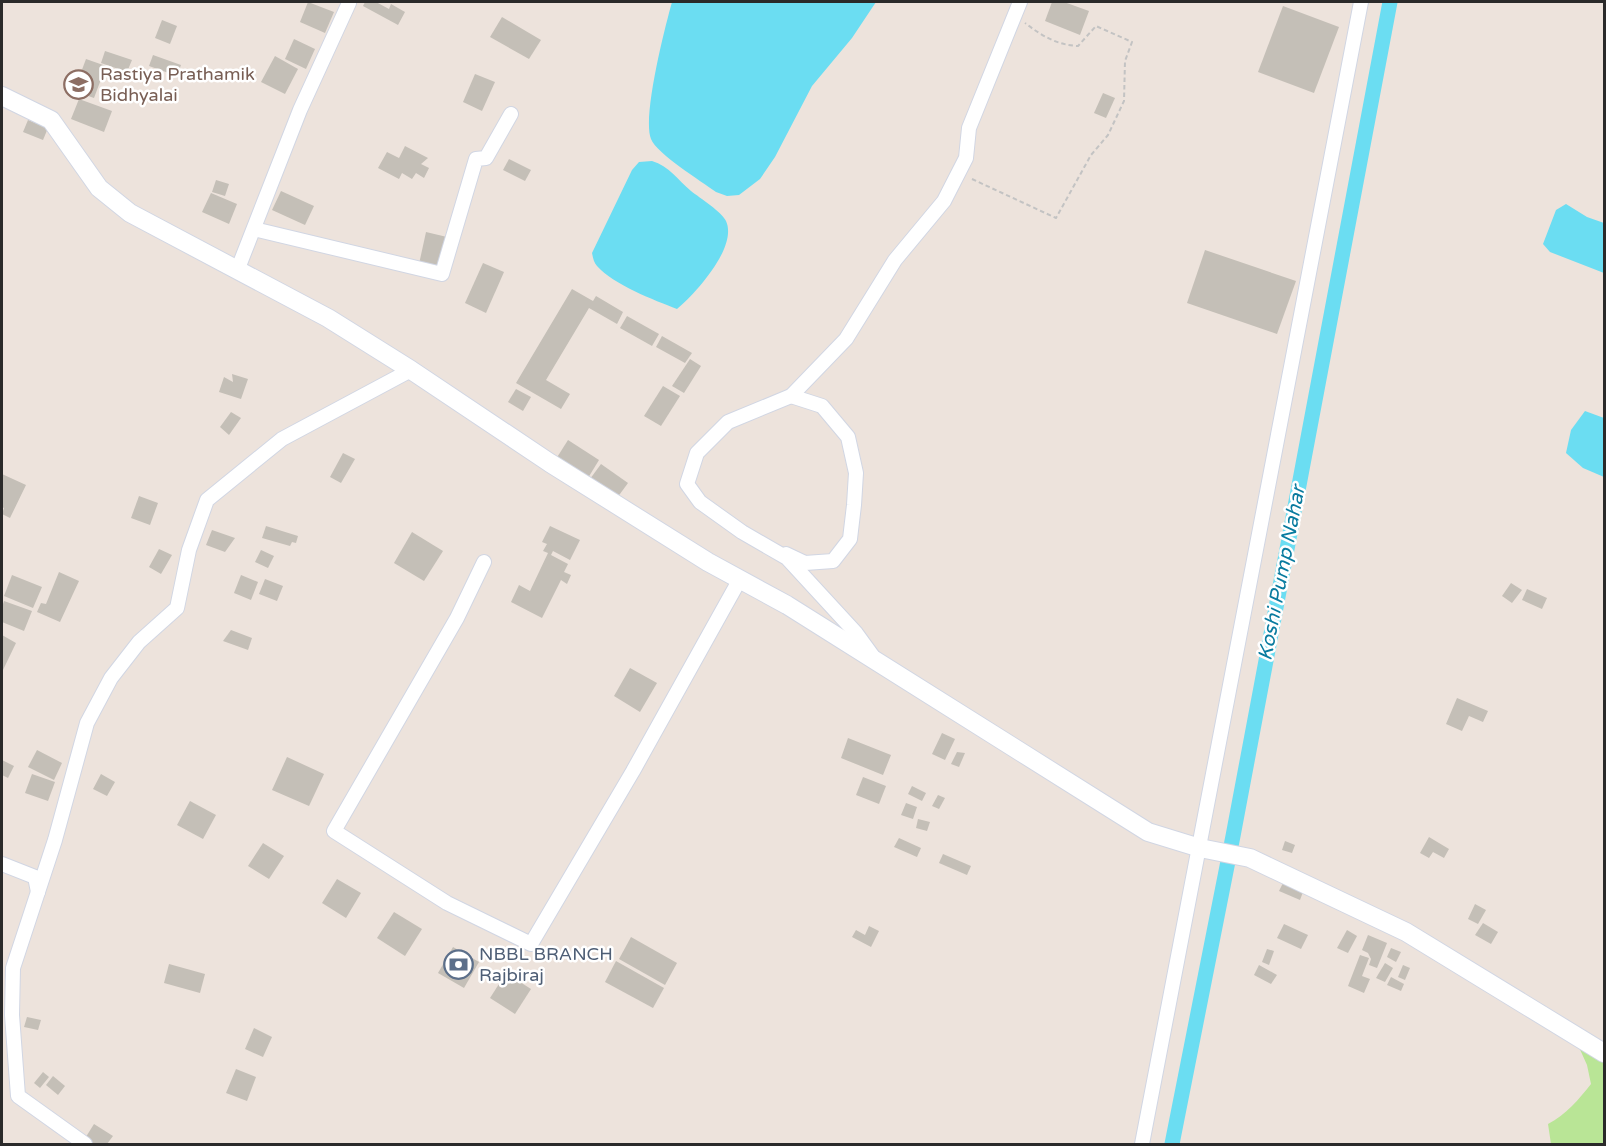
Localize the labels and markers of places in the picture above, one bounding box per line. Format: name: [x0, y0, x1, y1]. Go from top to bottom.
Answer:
place label: Rastiya Prathamik Bidhyalai: [100, 63, 255, 106]
school or university icon: Rastiya Prathamik Bidhyalai: [63, 68, 95, 100]
place label: NBBL BRANCH Rajbiraj: [479, 943, 613, 986]
bank icon: NBBL BRANCH Rajbiraj: [442, 948, 474, 980]

